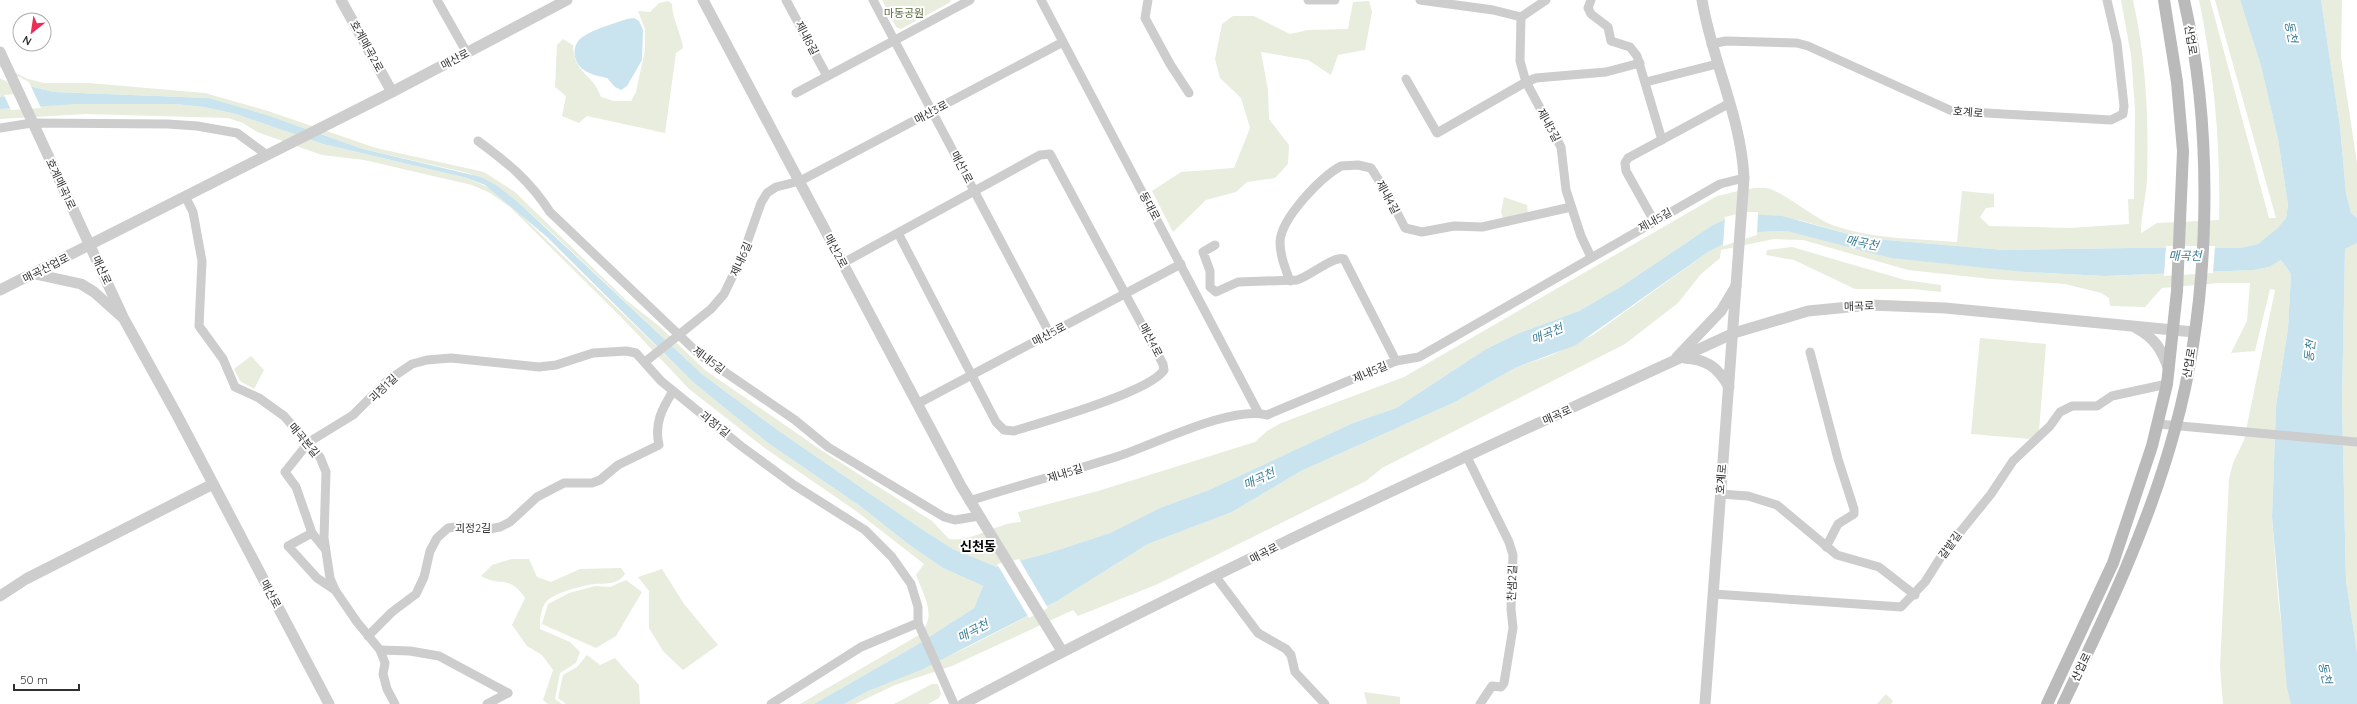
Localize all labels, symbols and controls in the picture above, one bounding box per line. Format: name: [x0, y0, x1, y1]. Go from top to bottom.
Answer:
park label: 마동공원: [884, 6, 924, 20]
north arrow: [12, 12, 52, 52]
street label: 호계매곡2로: [347, 18, 387, 74]
street label: 제내8길: [792, 19, 822, 57]
water label: 동천: [2282, 20, 2302, 46]
street label: 산업로: [2182, 24, 2200, 56]
text: N: [20, 33, 34, 49]
street label: 매산로: [438, 46, 472, 72]
street label: 매산3로: [912, 97, 950, 127]
street label: 호계로: [1952, 104, 1984, 120]
street label: 제내3길: [1534, 106, 1564, 144]
street label: 매산1로: [948, 149, 976, 185]
street label: 호계매곡1로: [43, 156, 79, 212]
street label: 제내4길: [1373, 178, 1403, 216]
street label: 동대로: [1137, 189, 1163, 223]
street label: 제내5길: [1636, 205, 1674, 235]
street label: 매산2로: [821, 232, 851, 270]
water label: 매곡천: [1844, 232, 1882, 253]
street label: 제내6길: [727, 240, 755, 278]
water label: 매곡천: [2168, 248, 2204, 263]
street label: 매곡산업로: [20, 250, 72, 286]
street label: 매산로: [89, 253, 115, 287]
street label: 매곡로: [1844, 298, 1874, 314]
street label: 매산5로: [1030, 319, 1068, 349]
water label: 매곡천: [1529, 319, 1567, 347]
street label: 매산4로: [1136, 321, 1166, 359]
water label: 동천: [2301, 337, 2318, 363]
street label: 제내5길: [690, 343, 728, 377]
street label: 산업로: [2179, 347, 2199, 379]
street label: 제내5길: [1351, 358, 1389, 386]
street label: 괴정1길: [366, 371, 400, 405]
street label: 매곡로: [1540, 402, 1574, 428]
street label: 괴정1길: [697, 408, 733, 440]
street label: 매곡본길: [286, 420, 322, 460]
street label: 제내5길: [1046, 461, 1084, 485]
street label: 호계로: [1713, 463, 1729, 495]
water label: 매곡천: [1241, 464, 1279, 492]
street label: 괴정2길: [455, 521, 491, 535]
street label: 갈밭길: [1935, 529, 1965, 561]
district label: 신천동: [960, 538, 996, 554]
street label: 매곡로: [1247, 540, 1281, 566]
street label: 찬샘2길: [1504, 565, 1520, 601]
street label: 매산로: [258, 577, 284, 611]
water label: 매곡천: [955, 615, 993, 645]
street label: 산업로: [2068, 650, 2094, 684]
water label: 동천: [2316, 660, 2336, 687]
scale bar: [14, 666, 79, 692]
text: 50 m: [20, 672, 48, 687]

